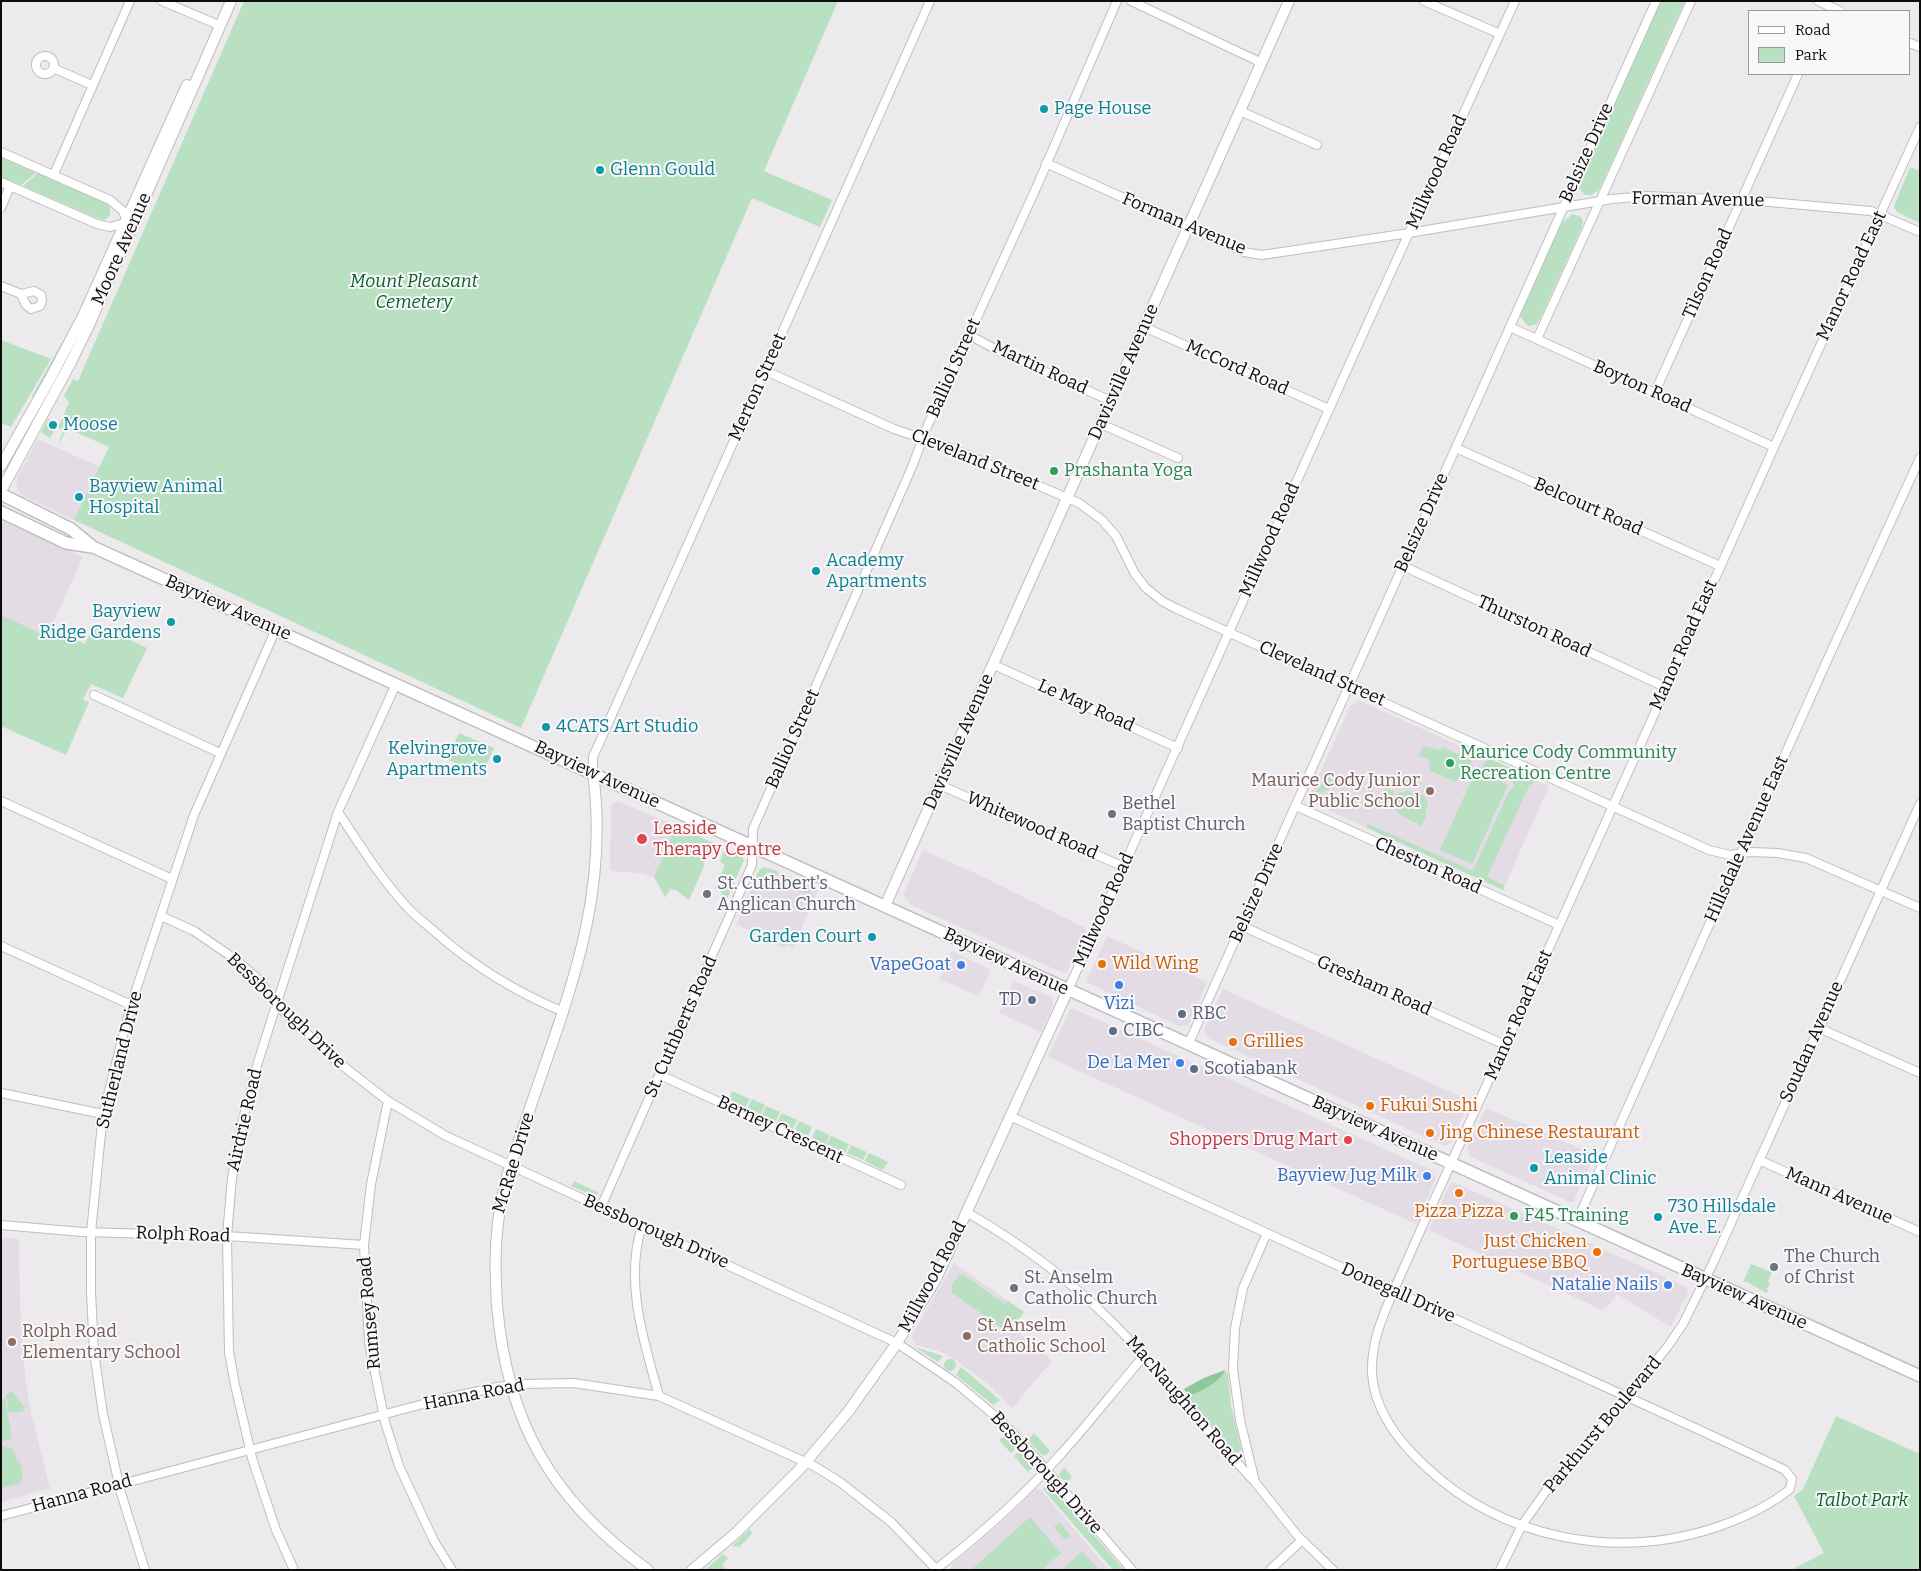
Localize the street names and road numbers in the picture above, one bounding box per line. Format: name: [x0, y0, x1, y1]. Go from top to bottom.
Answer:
street label: Belsize Drive: [1555, 100, 1619, 206]
street label: Millwood Road: [1402, 112, 1472, 232]
street label: Forman Avenue: [1119, 188, 1249, 260]
street label: Forman Avenue: [1632, 188, 1764, 212]
street label: Moore Avenue: [88, 189, 156, 309]
street label: Manor Road East: [1812, 208, 1892, 344]
street label: Tilson Road: [1678, 225, 1738, 323]
street label: Davisville Avenue: [1084, 301, 1164, 443]
street label: Balliol Street: [922, 315, 986, 421]
street label: Merton Street: [725, 330, 791, 444]
street label: McCord Road: [1182, 336, 1292, 400]
street label: Martin Road: [989, 337, 1091, 399]
street label: Boyton Road: [1590, 356, 1694, 418]
street label: Cleveland Street: [908, 425, 1042, 495]
street label: Belsize Drive: [1390, 470, 1454, 576]
street label: Belcourt Road: [1530, 473, 1646, 541]
street label: Millwood Road: [1235, 480, 1305, 600]
street label: Bayview Avenue: [162, 570, 294, 646]
street label: Manor Road East: [1646, 576, 1722, 714]
street label: Thurston Road: [1474, 591, 1594, 663]
street label: Cleveland Street: [1255, 636, 1389, 712]
street label: Davisville Avenue: [919, 671, 999, 813]
street label: Le May Road: [1034, 675, 1138, 737]
street label: Balliol Street: [761, 686, 825, 792]
street label: Bayview Avenue: [531, 736, 663, 814]
street label: Hillsdale Avenue East: [1700, 752, 1794, 926]
street label: Whitewood Road: [963, 787, 1101, 865]
street label: Cheston Road: [1371, 833, 1485, 899]
street label: Belsize Drive: [1225, 840, 1289, 946]
street label: Millwood Road: [1069, 850, 1139, 970]
street label: Bayview Avenue: [940, 923, 1072, 1001]
street label: Manor Road East: [1481, 946, 1557, 1084]
street label: Bessborough Drive: [222, 949, 350, 1073]
street label: Gresham Road: [1313, 951, 1435, 1021]
street label: St. Cuthberts Road: [640, 953, 722, 1101]
street label: Soudan Avenue: [1776, 978, 1848, 1106]
street label: Sutherland Drive: [92, 989, 148, 1131]
street label: Airdrie Road: [223, 1067, 267, 1173]
street label: Berney Crescent: [714, 1091, 846, 1169]
street label: Bayview Avenue: [1309, 1091, 1441, 1167]
street label: McRae Drive: [488, 1110, 540, 1216]
street label: Mann Avenue: [1782, 1163, 1896, 1229]
street label: Bessborough Drive: [580, 1190, 732, 1274]
street label: Millwood Road: [895, 1218, 971, 1336]
street label: Rolph Road: [135, 1223, 231, 1247]
street label: Rumsey Road: [354, 1256, 386, 1370]
street label: Donegall Drive: [1338, 1258, 1458, 1328]
street label: Bayview Avenue: [1678, 1259, 1810, 1335]
street label: MacNaughton Road: [1121, 1332, 1245, 1470]
street label: Parkhurst Boulevard: [1540, 1352, 1666, 1498]
street label: Hanna Road: [422, 1375, 526, 1415]
street label: Bessborough Drive: [985, 1407, 1107, 1539]
street label: Hanna Road: [30, 1470, 134, 1518]

